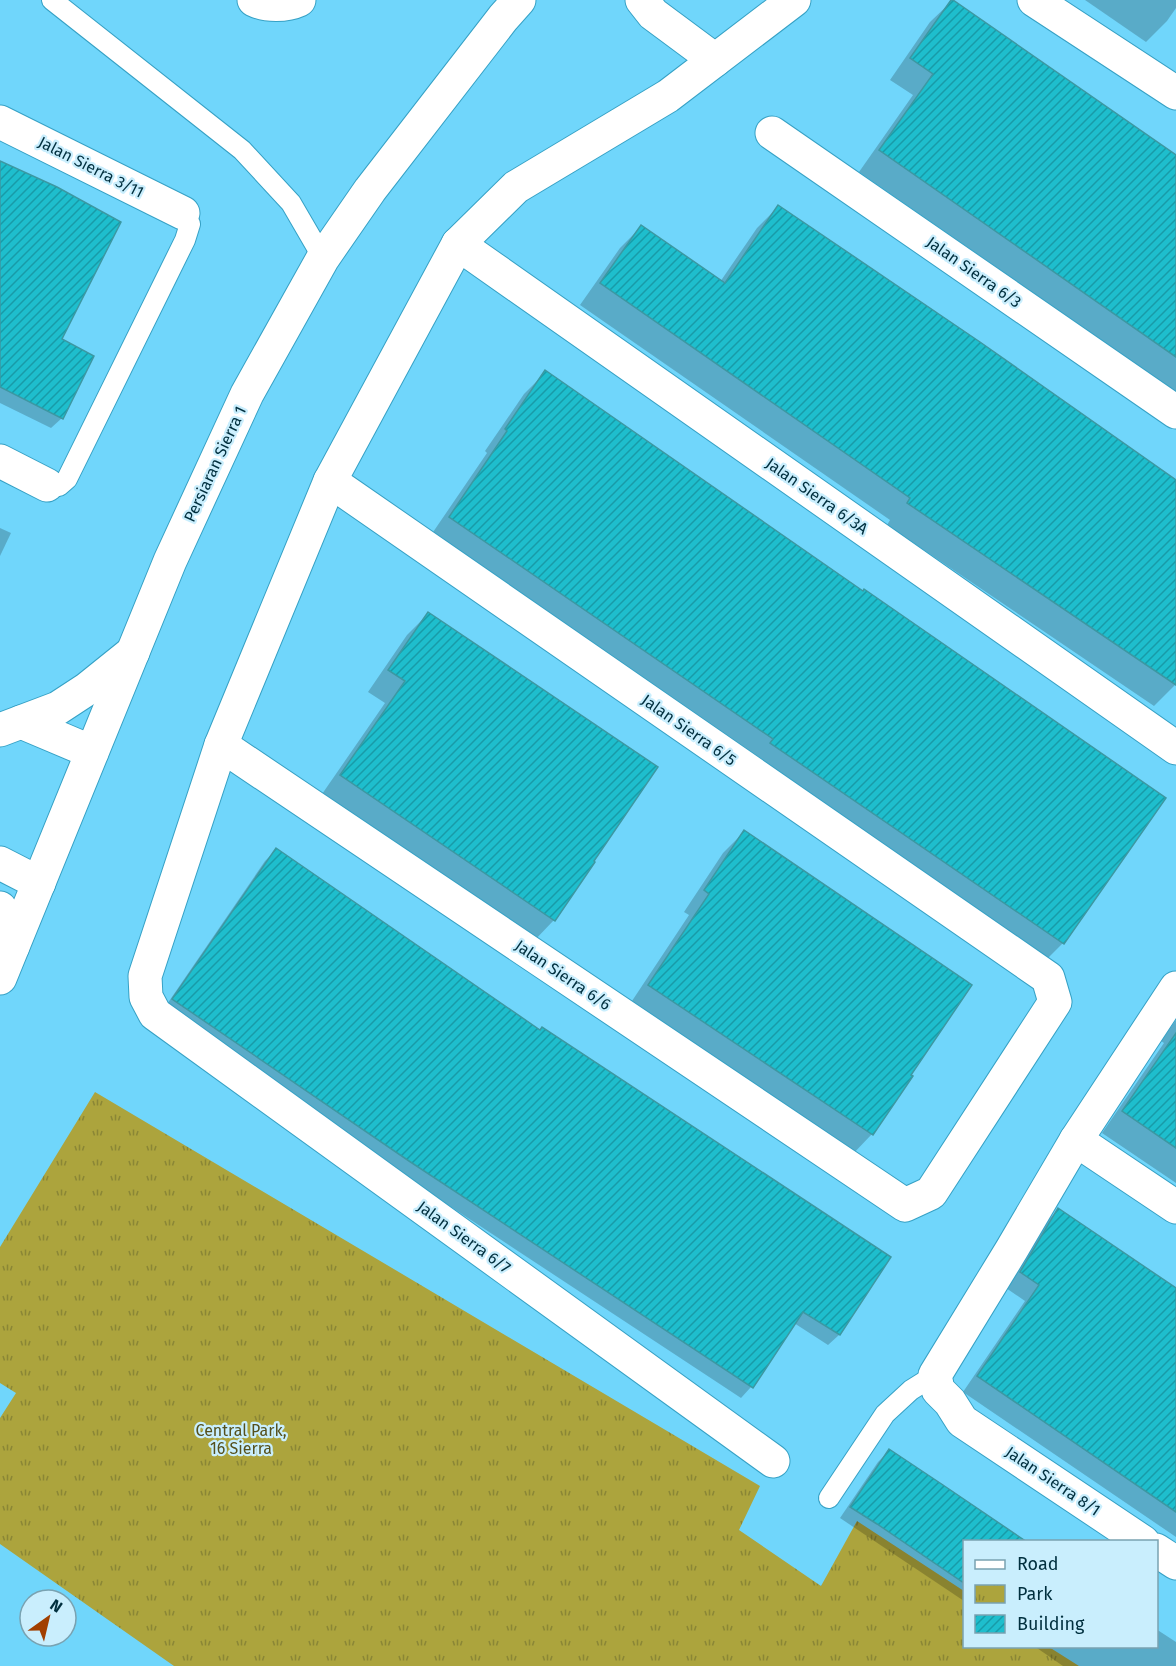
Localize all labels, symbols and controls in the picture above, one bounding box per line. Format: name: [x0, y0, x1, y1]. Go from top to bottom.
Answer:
street label: Jalan Sierra 3/11: [35, 132, 147, 202]
street label: Jalan Sierra 6/3: [923, 232, 1025, 312]
street label: Persiaran Sierra 1: [180, 403, 250, 525]
street label: Jalan Sierra 6/3A: [762, 454, 872, 539]
street label: Jalan Sierra 6/5: [638, 690, 740, 770]
street label: Jalan Sierra 6/6: [511, 936, 615, 1014]
street label: Jalan Sierra 6/7: [414, 1197, 514, 1277]
park label: Central Park, 16 Sierra: [196, 1421, 287, 1458]
street label: Jalan Sierra 8/1: [1002, 1442, 1104, 1520]
legend: [963, 1540, 1158, 1648]
text: Road: [1017, 1553, 1059, 1575]
text: Park: [1017, 1583, 1053, 1605]
north arrow: [18, 1588, 78, 1648]
text: N: [46, 1595, 66, 1617]
text: Building: [1017, 1613, 1085, 1635]

